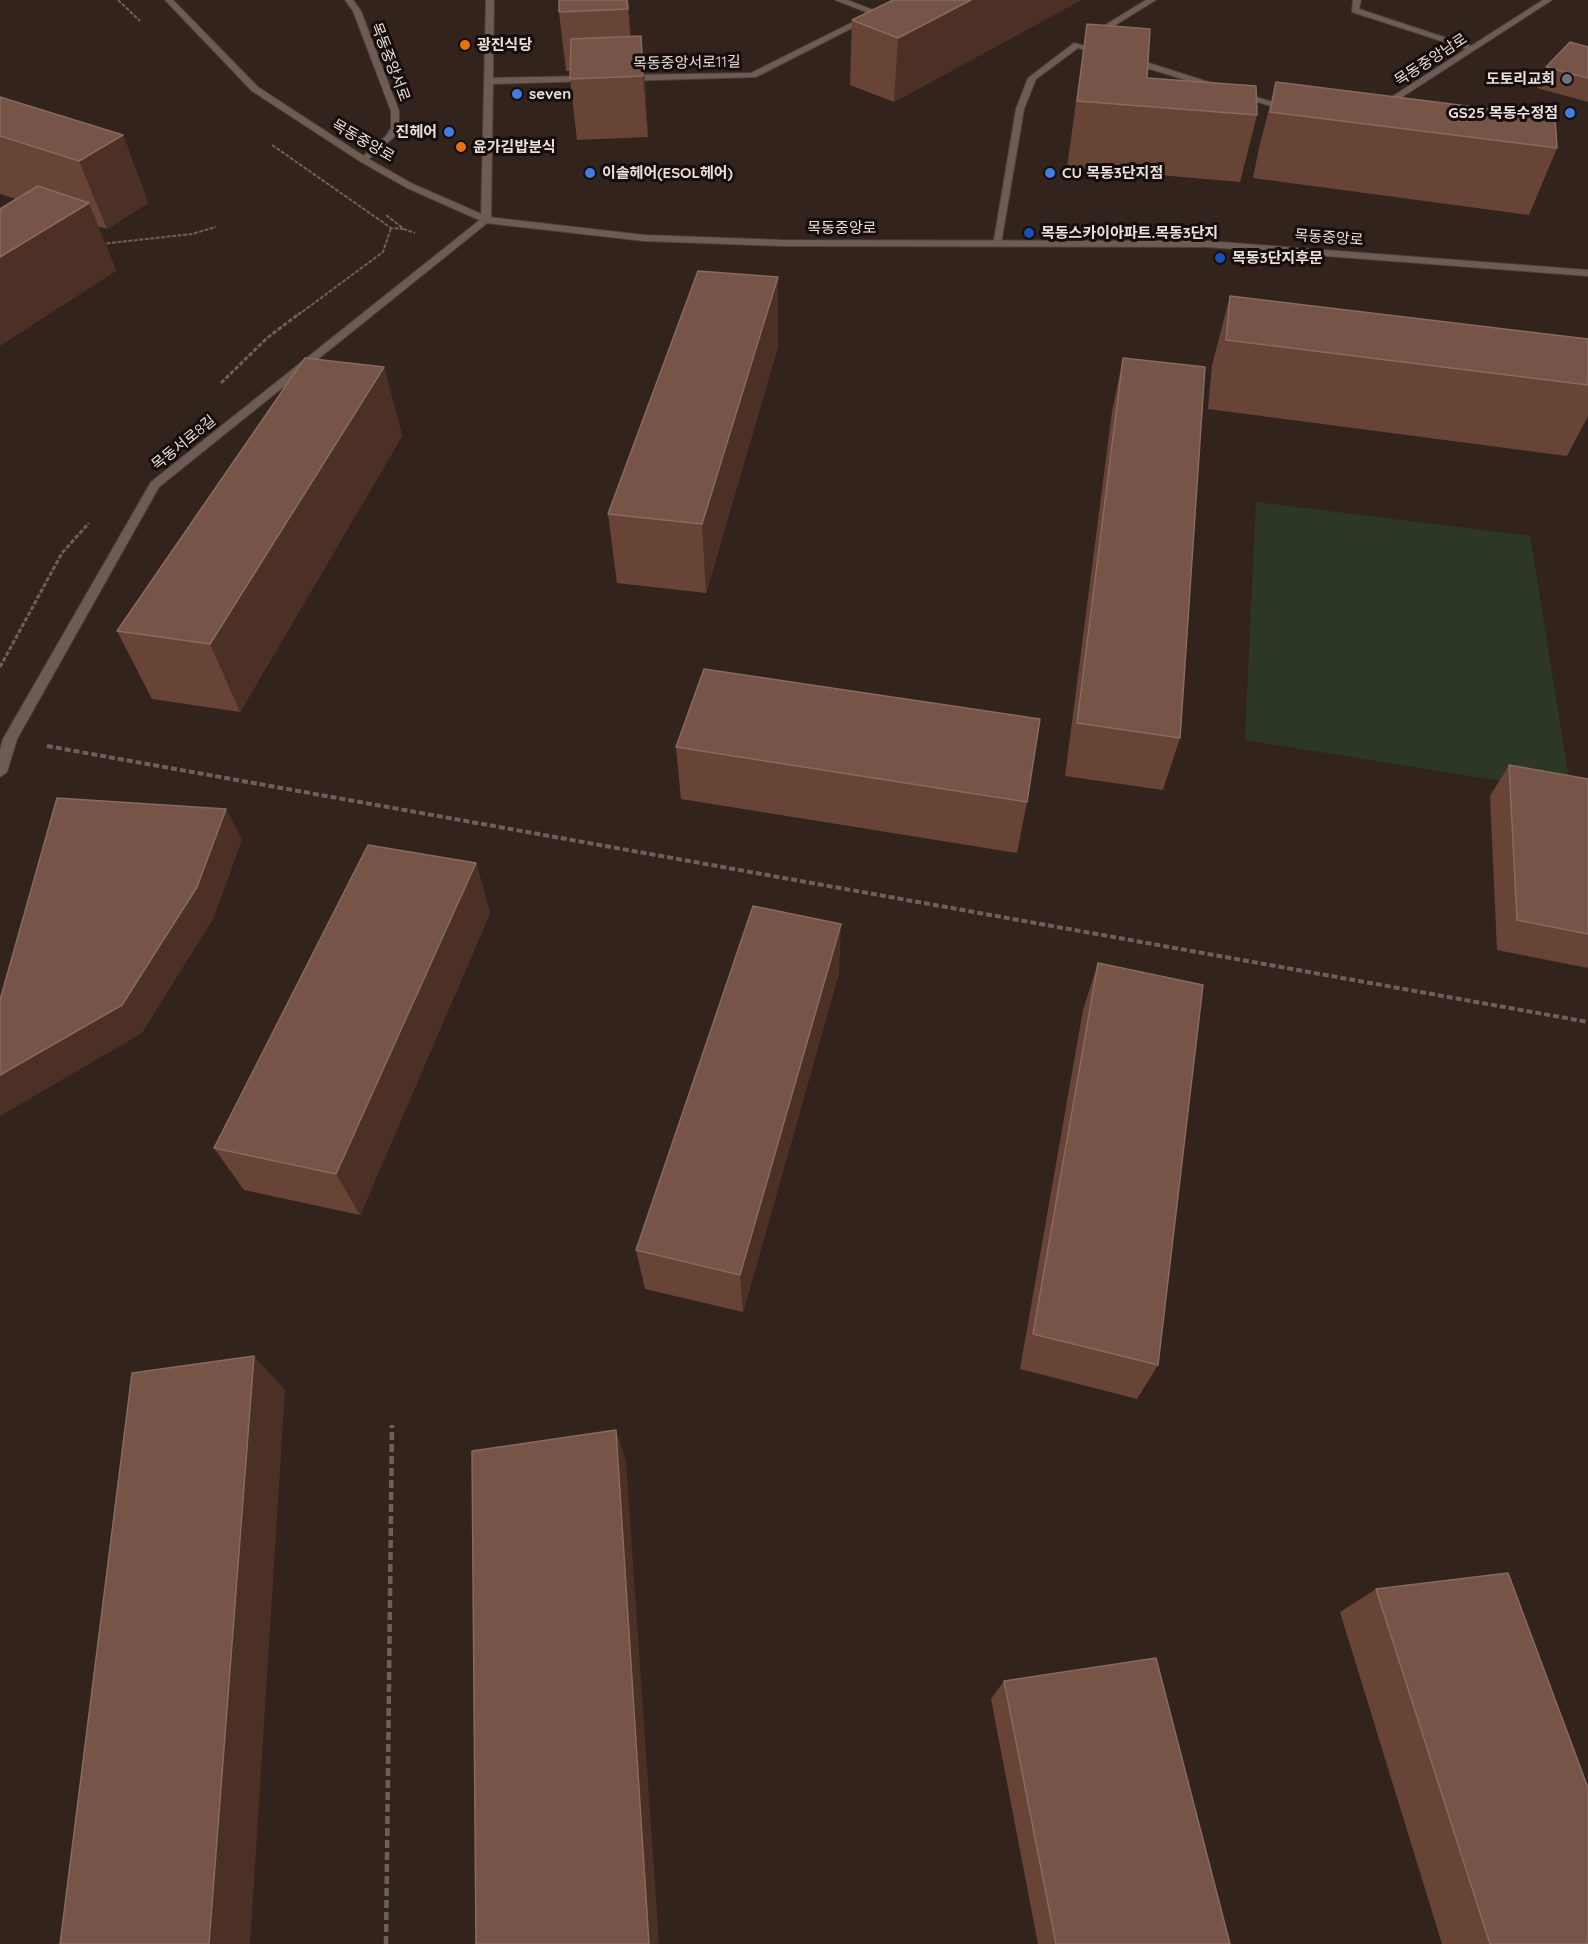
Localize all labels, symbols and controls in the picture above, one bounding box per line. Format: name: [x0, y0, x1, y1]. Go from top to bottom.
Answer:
street label: 목동중앙서로: [367, 20, 413, 104]
street label: 목동중앙남로: [1391, 30, 1471, 90]
place label: 광진식당: [477, 36, 532, 54]
marker: 광진식당: [458, 38, 472, 52]
street label: 목동중앙서로11길: [633, 53, 741, 73]
place label: 도토리교회: [1486, 70, 1555, 88]
marker: 도토리교회: [1560, 72, 1574, 86]
place label: seven: [529, 85, 571, 103]
marker: seven: [510, 87, 524, 101]
place label: GS25 목동수정점: [1448, 104, 1558, 122]
marker: GS25 목동수정점: [1563, 106, 1577, 120]
street label: 목동중앙로: [329, 116, 397, 166]
place label: 진헤어: [396, 123, 437, 141]
marker: 진헤어: [442, 125, 456, 139]
place label: 윤가김밥분식: [473, 138, 556, 156]
marker: 윤가김밥분식: [454, 140, 468, 154]
place label: 이솔헤어(ESOL헤어): [602, 164, 733, 182]
place label: CU 목동3단지점: [1062, 164, 1163, 182]
marker: 이솔헤어(ESOL헤어): [583, 166, 597, 180]
marker: CU 목동3단지점: [1043, 166, 1057, 180]
street label: 목동중앙로: [808, 219, 876, 237]
place label: 목동스카이아파트.목동3단지: [1041, 224, 1218, 242]
marker: 목동스카이아파트.목동3단지: [1022, 226, 1036, 240]
street label: 목동중앙로: [1294, 227, 1364, 249]
place label: 목동3단지후문: [1232, 249, 1323, 267]
marker: 목동3단지후문: [1213, 251, 1227, 265]
street label: 목동서로8길: [148, 412, 220, 474]

